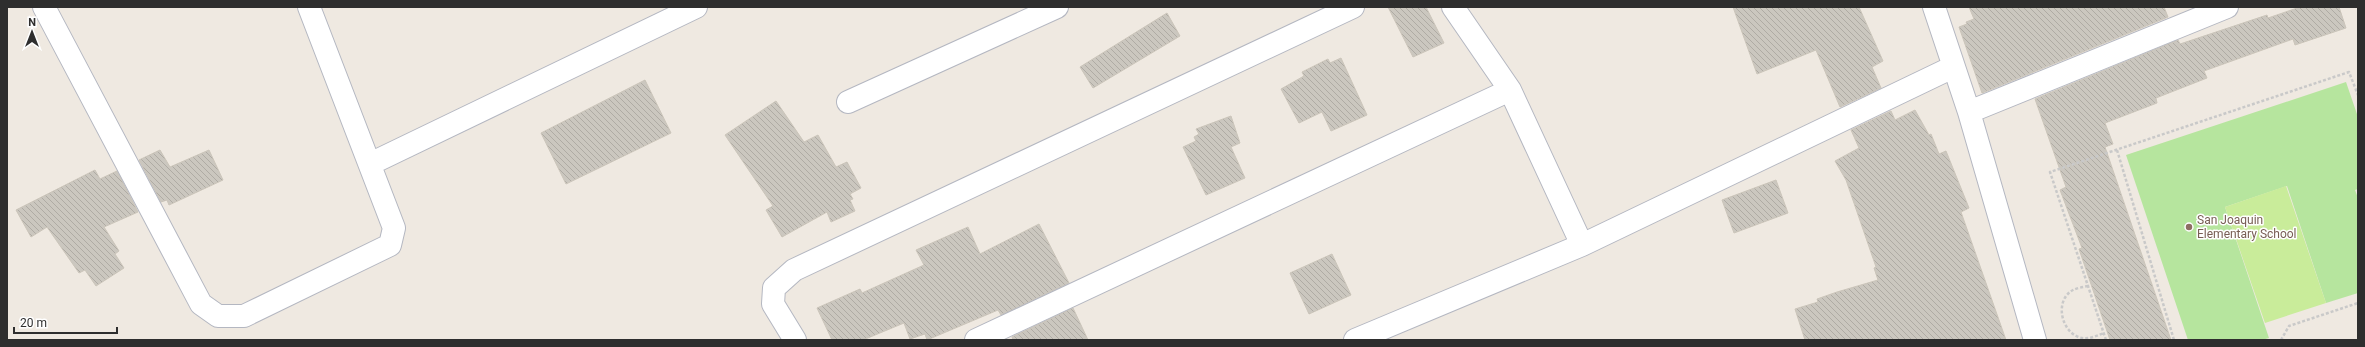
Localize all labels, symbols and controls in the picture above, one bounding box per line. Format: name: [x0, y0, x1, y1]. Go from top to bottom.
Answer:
north arrow: [12, 12, 52, 52]
text: N: [28, 16, 36, 29]
place label: San Joaquin Elementary School: [2197, 213, 2297, 241]
marker: San Joaquin Elementary School: [2184, 222, 2194, 232]
scale bar: [14, 309, 117, 335]
text: 20 m: [20, 316, 47, 330]

